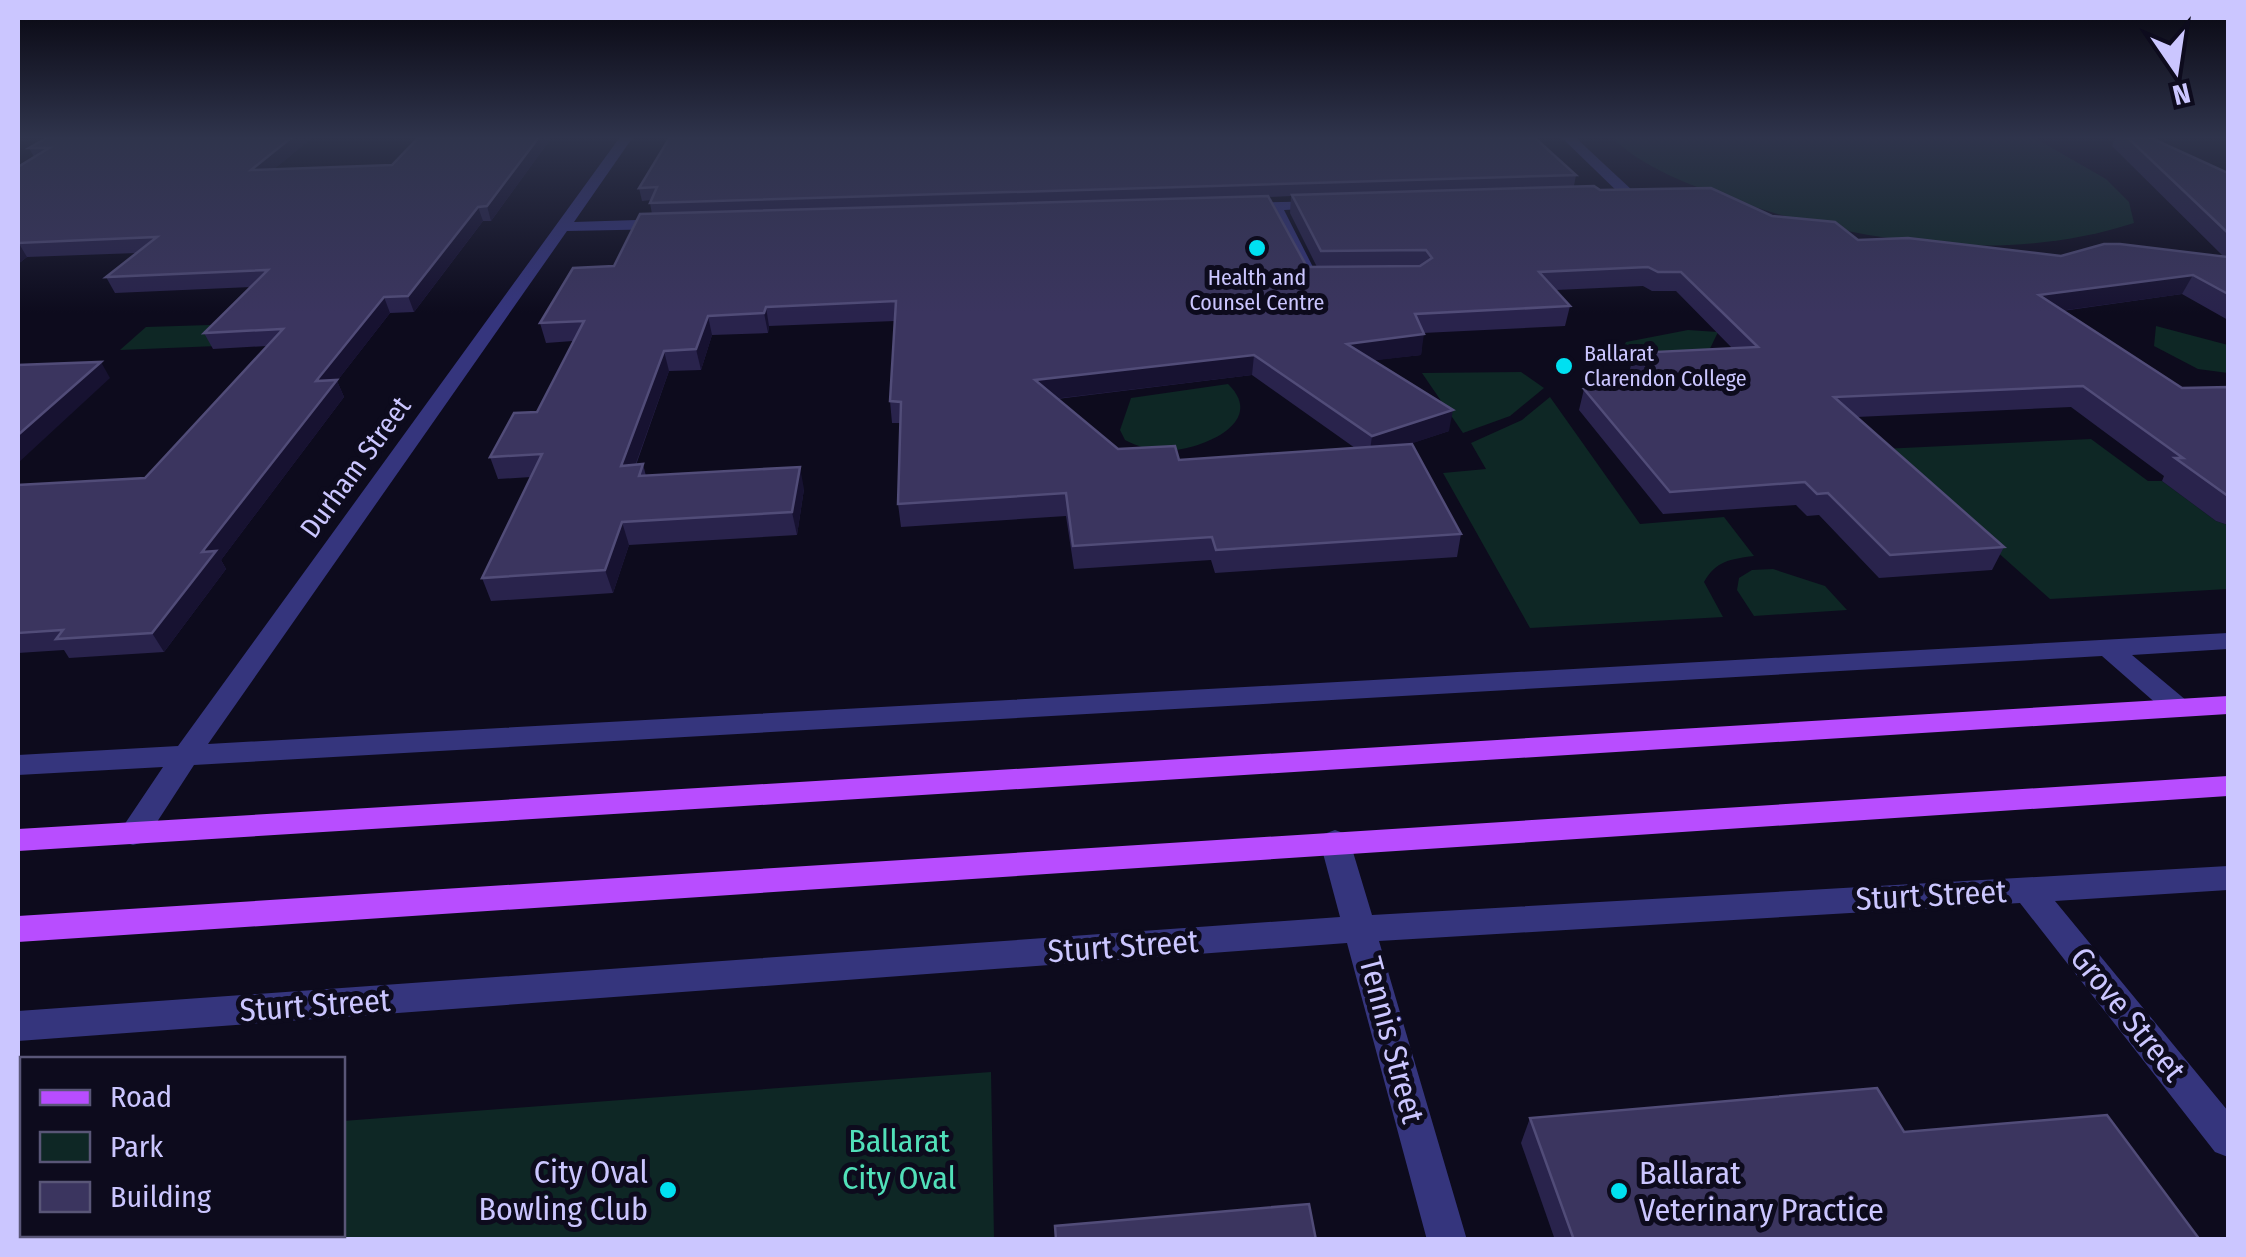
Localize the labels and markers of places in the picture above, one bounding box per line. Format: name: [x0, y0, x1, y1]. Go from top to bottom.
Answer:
marker: Health and Counsel Centre: [1246, 237, 1268, 259]
place label: Health and Counsel Centre: [1190, 264, 1324, 316]
place label: Ballarat Clarendon College: [1584, 340, 1747, 392]
marker: Ballarat Clarendon College: [1553, 355, 1575, 377]
place label: City Oval Bowling Club: [479, 1153, 648, 1228]
place label: Ballarat Veterinary Practice: [1639, 1154, 1884, 1229]
marker: City Oval Bowling Club: [657, 1179, 679, 1201]
marker: Ballarat Veterinary Practice: [1608, 1180, 1630, 1202]

